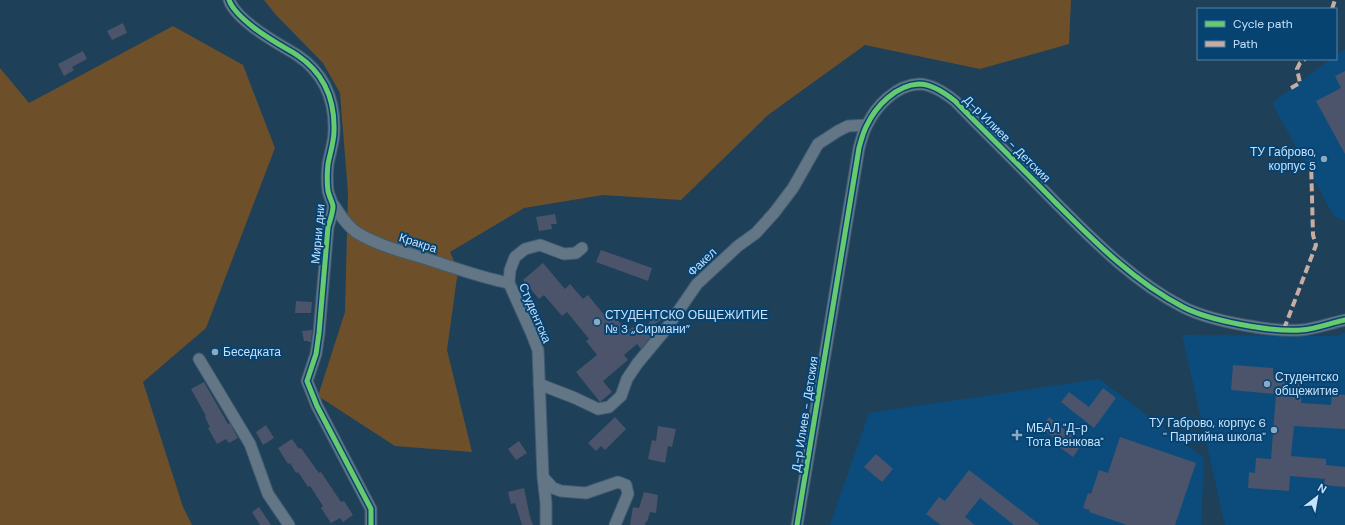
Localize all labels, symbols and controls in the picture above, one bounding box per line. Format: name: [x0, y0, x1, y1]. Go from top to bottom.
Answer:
legend: [1197, 8, 1337, 60]
text: Cycle path: [1233, 16, 1293, 32]
text: Path: [1233, 36, 1258, 52]
street label: Д-р Илиев - Детския: [960, 92, 1054, 186]
place label: ТУ Габрово, корпус 5: [1250, 144, 1316, 174]
marker: ТУ Габрово, корпус 5: [1319, 154, 1329, 164]
street label: Мирни дни: [307, 203, 329, 265]
street label: Кракра: [397, 229, 439, 257]
street label: Факел: [684, 244, 720, 280]
street label: Студентска: [515, 281, 555, 346]
place label: СТУДЕНТСКО ОБЩЕЖИТИЕ № 3 „Сирмани”: [605, 307, 768, 337]
marker: СТУДЕНТСКО ОБЩЕЖИТИЕ № 3 „Сирмани”: [592, 317, 602, 327]
place label: Беседката: [223, 344, 281, 360]
marker: Беседката: [210, 347, 220, 357]
street label: Д-р Илиев - Детския: [788, 355, 822, 473]
place label: Студентско общежитие: [1275, 369, 1339, 399]
marker: Студентско общежитие: [1262, 379, 1272, 389]
place label: ТУ Габрово, корпус 6 '' Партийна школа'': [1149, 415, 1266, 445]
place label: МБАЛ "Д-р Тота Венкова": [1026, 420, 1104, 450]
marker: ТУ Габрово, корпус 6 '' Партийна школа'': [1269, 425, 1279, 435]
marker: МБАЛ "Д-р Тота Венкова": [1011, 429, 1023, 441]
north arrow: [1297, 477, 1337, 517]
text: N: [1315, 480, 1329, 496]

